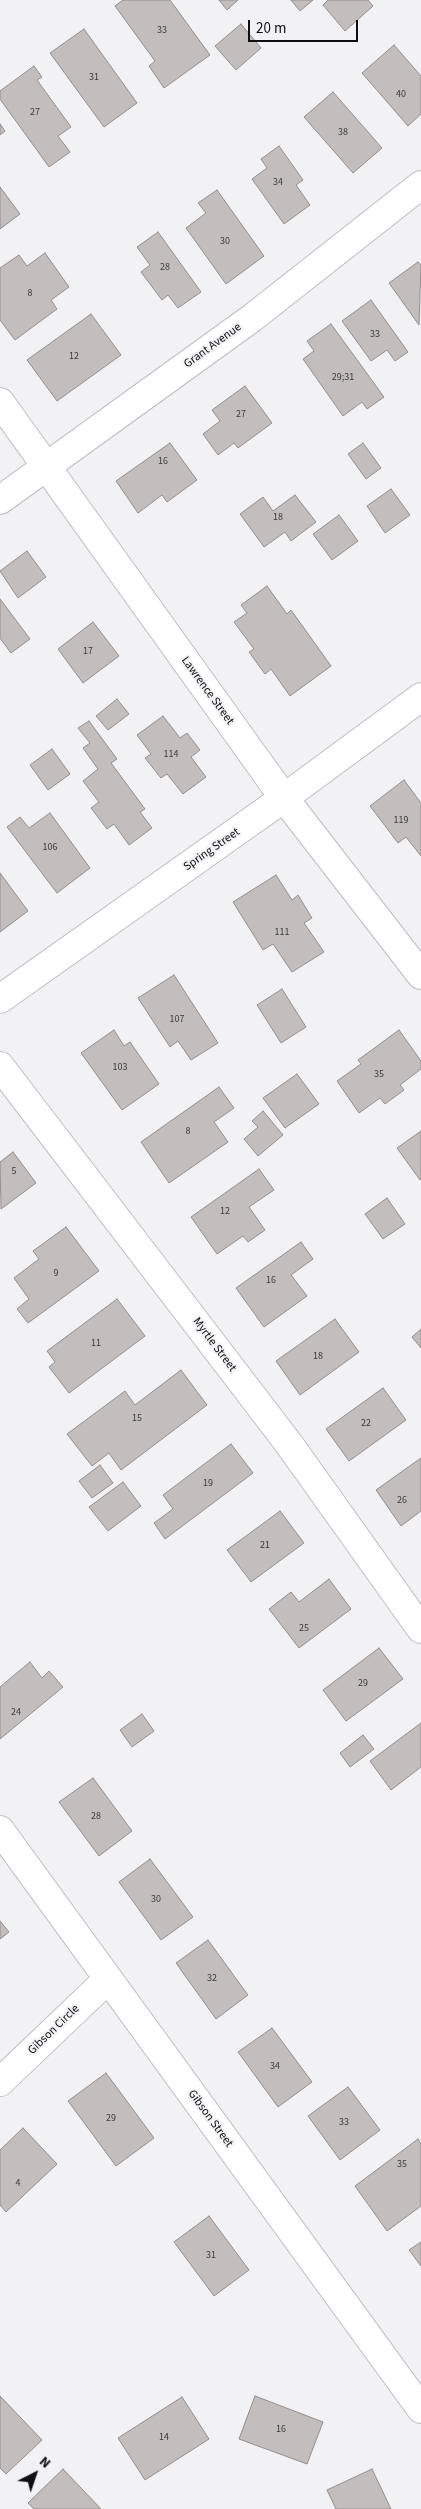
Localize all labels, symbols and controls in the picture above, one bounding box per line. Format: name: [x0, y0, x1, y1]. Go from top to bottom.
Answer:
scale bar: [251, 10, 361, 42]
text: 20 m: [256, 18, 286, 39]
house number: 33: [157, 25, 167, 37]
house number: 31: [89, 72, 99, 84]
house number: 40: [396, 89, 406, 101]
house number: 27: [30, 107, 40, 119]
house number: 38: [338, 127, 348, 139]
house number: 34: [273, 177, 283, 189]
house number: 30: [220, 236, 230, 248]
house number: 28: [160, 262, 170, 274]
house number: 8: [28, 288, 32, 300]
street label: Grant Avenue: [182, 320, 244, 372]
house number: 33: [370, 329, 380, 341]
house number: 12: [69, 351, 79, 363]
house number: 29;31: [332, 372, 354, 384]
house number: 27: [236, 409, 246, 421]
house number: 16: [158, 456, 168, 468]
house number: 18: [273, 512, 283, 524]
house number: 17: [83, 646, 93, 658]
street label: Lawrence Street: [177, 654, 237, 728]
house number: 114: [164, 749, 178, 761]
house number: 119: [394, 815, 408, 827]
street label: Spring Street: [181, 825, 243, 875]
house number: 106: [43, 842, 57, 854]
house number: 111: [275, 927, 289, 939]
house number: 107: [170, 1014, 184, 1026]
house number: 103: [113, 1062, 127, 1074]
house number: 35: [374, 1069, 384, 1081]
house number: 8: [186, 1126, 190, 1138]
house number: 5: [12, 1166, 16, 1178]
house number: 12: [220, 1206, 230, 1218]
house number: 9: [54, 1268, 58, 1280]
house number: 16: [266, 1275, 276, 1287]
street label: Myrtle Street: [189, 1315, 239, 1375]
house number: 11: [91, 1338, 101, 1350]
house number: 18: [313, 1351, 323, 1363]
house number: 15: [132, 1413, 142, 1425]
house number: 22: [361, 1418, 371, 1430]
house number: 19: [203, 1478, 213, 1490]
house number: 26: [397, 1495, 407, 1507]
house number: 21: [260, 1540, 270, 1552]
house number: 25: [299, 1623, 309, 1635]
house number: 29: [358, 1678, 368, 1690]
house number: 24: [11, 1707, 21, 1719]
house number: 28: [91, 1811, 101, 1823]
house number: 30: [151, 1894, 161, 1906]
house number: 32: [207, 1973, 217, 1985]
street label: Gibson Circle: [25, 2002, 83, 2058]
house number: 34: [270, 2061, 280, 2073]
street label: Gibson Street: [184, 2087, 236, 2151]
house number: 29: [106, 2113, 116, 2125]
house number: 33: [339, 2117, 349, 2129]
house number: 35: [397, 2159, 407, 2171]
house number: 4: [16, 2178, 20, 2190]
house number: 31: [206, 2250, 216, 2262]
house number: 16: [276, 2424, 286, 2436]
house number: 14: [159, 2432, 169, 2444]
north arrow: [10, 2449, 60, 2499]
text: N: [35, 2452, 55, 2473]

